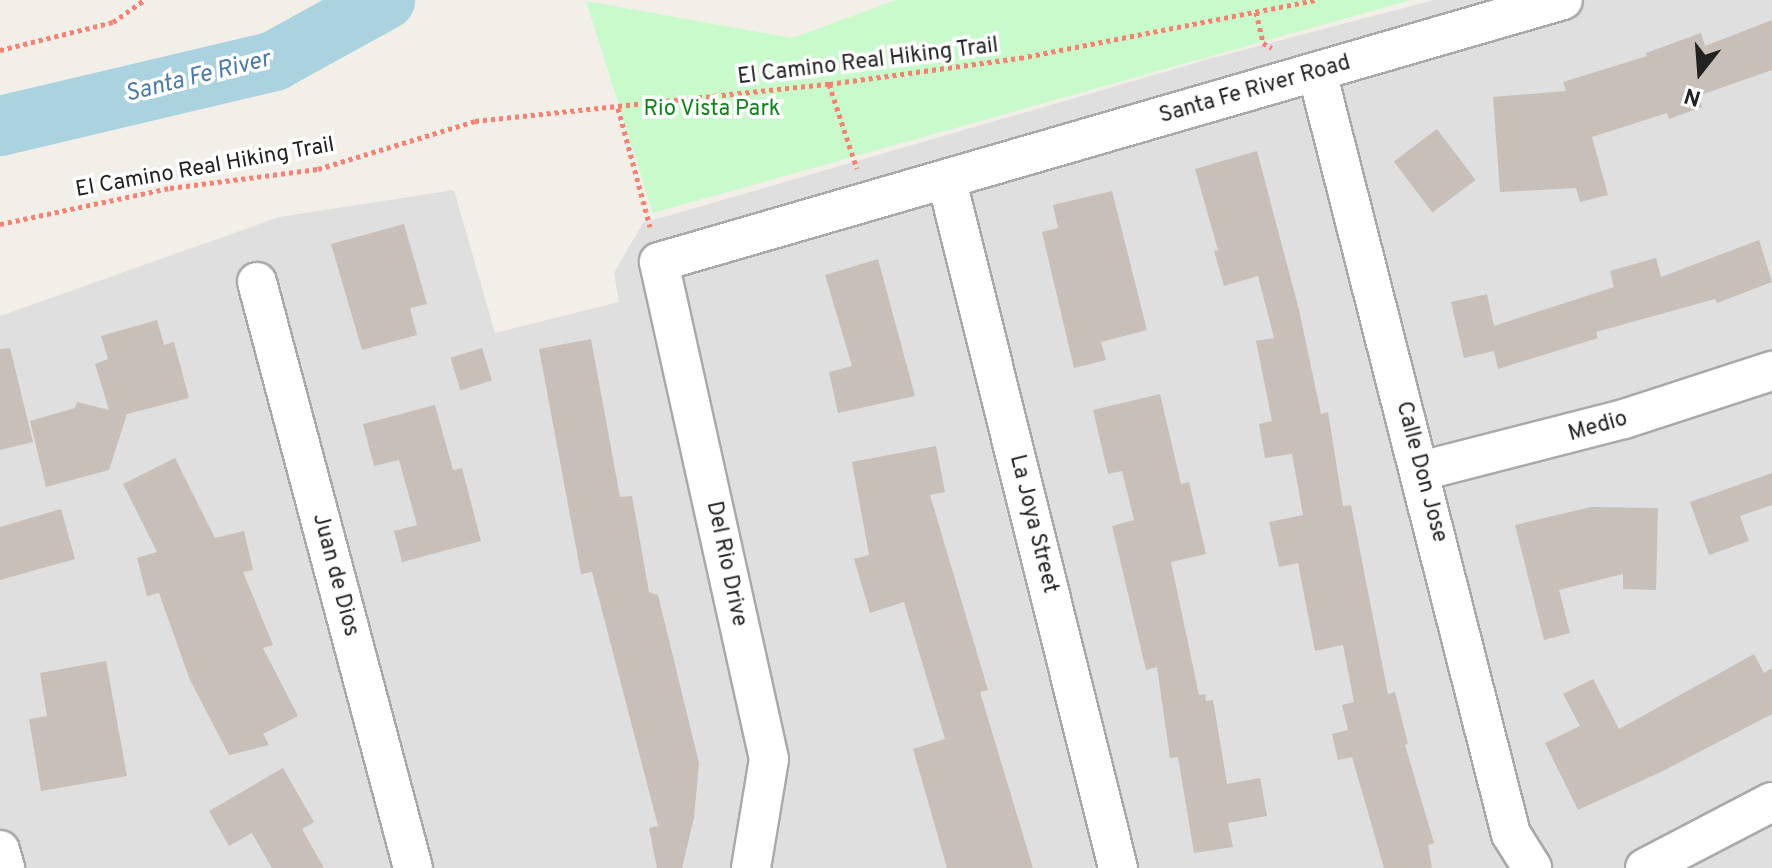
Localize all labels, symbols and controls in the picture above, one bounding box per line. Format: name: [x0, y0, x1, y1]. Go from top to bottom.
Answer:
north arrow: [1660, 32, 1740, 112]
street label: El Camino Real Hiking Trail: [736, 33, 1000, 91]
water label: Santa Fe River: [123, 46, 273, 110]
street label: Santa Fe River Road: [1156, 50, 1354, 130]
text: N: [1681, 80, 1704, 111]
park label: Rio Vista Park: [643, 97, 781, 123]
street label: El Camino Real Hiking Trail: [73, 132, 337, 204]
street label: Calle Don Jose: [1390, 399, 1452, 545]
street label: Medio: [1565, 406, 1631, 448]
street label: La Joya Street: [1003, 452, 1063, 596]
street label: Del Rio Drive: [700, 499, 752, 629]
street label: Juan de Dios: [306, 511, 364, 639]

